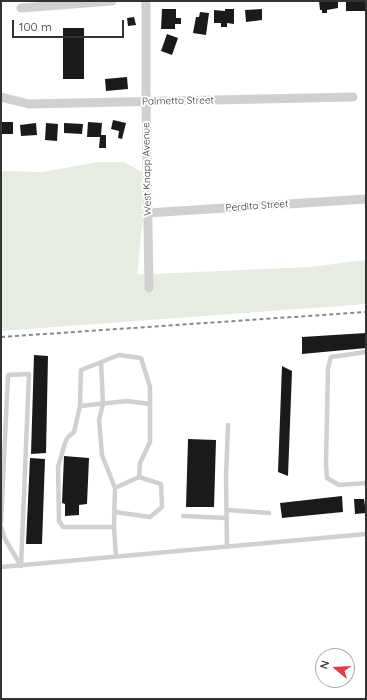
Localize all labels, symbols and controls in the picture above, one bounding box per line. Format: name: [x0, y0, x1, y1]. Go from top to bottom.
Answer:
scale bar: [14, 12, 126, 38]
text: 100 m: [19, 19, 52, 34]
street label: Palmetto Street: [142, 94, 214, 108]
street label: West Knapp Avenue: [140, 122, 154, 216]
street label: Perdita Street: [225, 198, 289, 214]
north arrow: [315, 648, 355, 688]
text: N: [317, 659, 332, 671]

